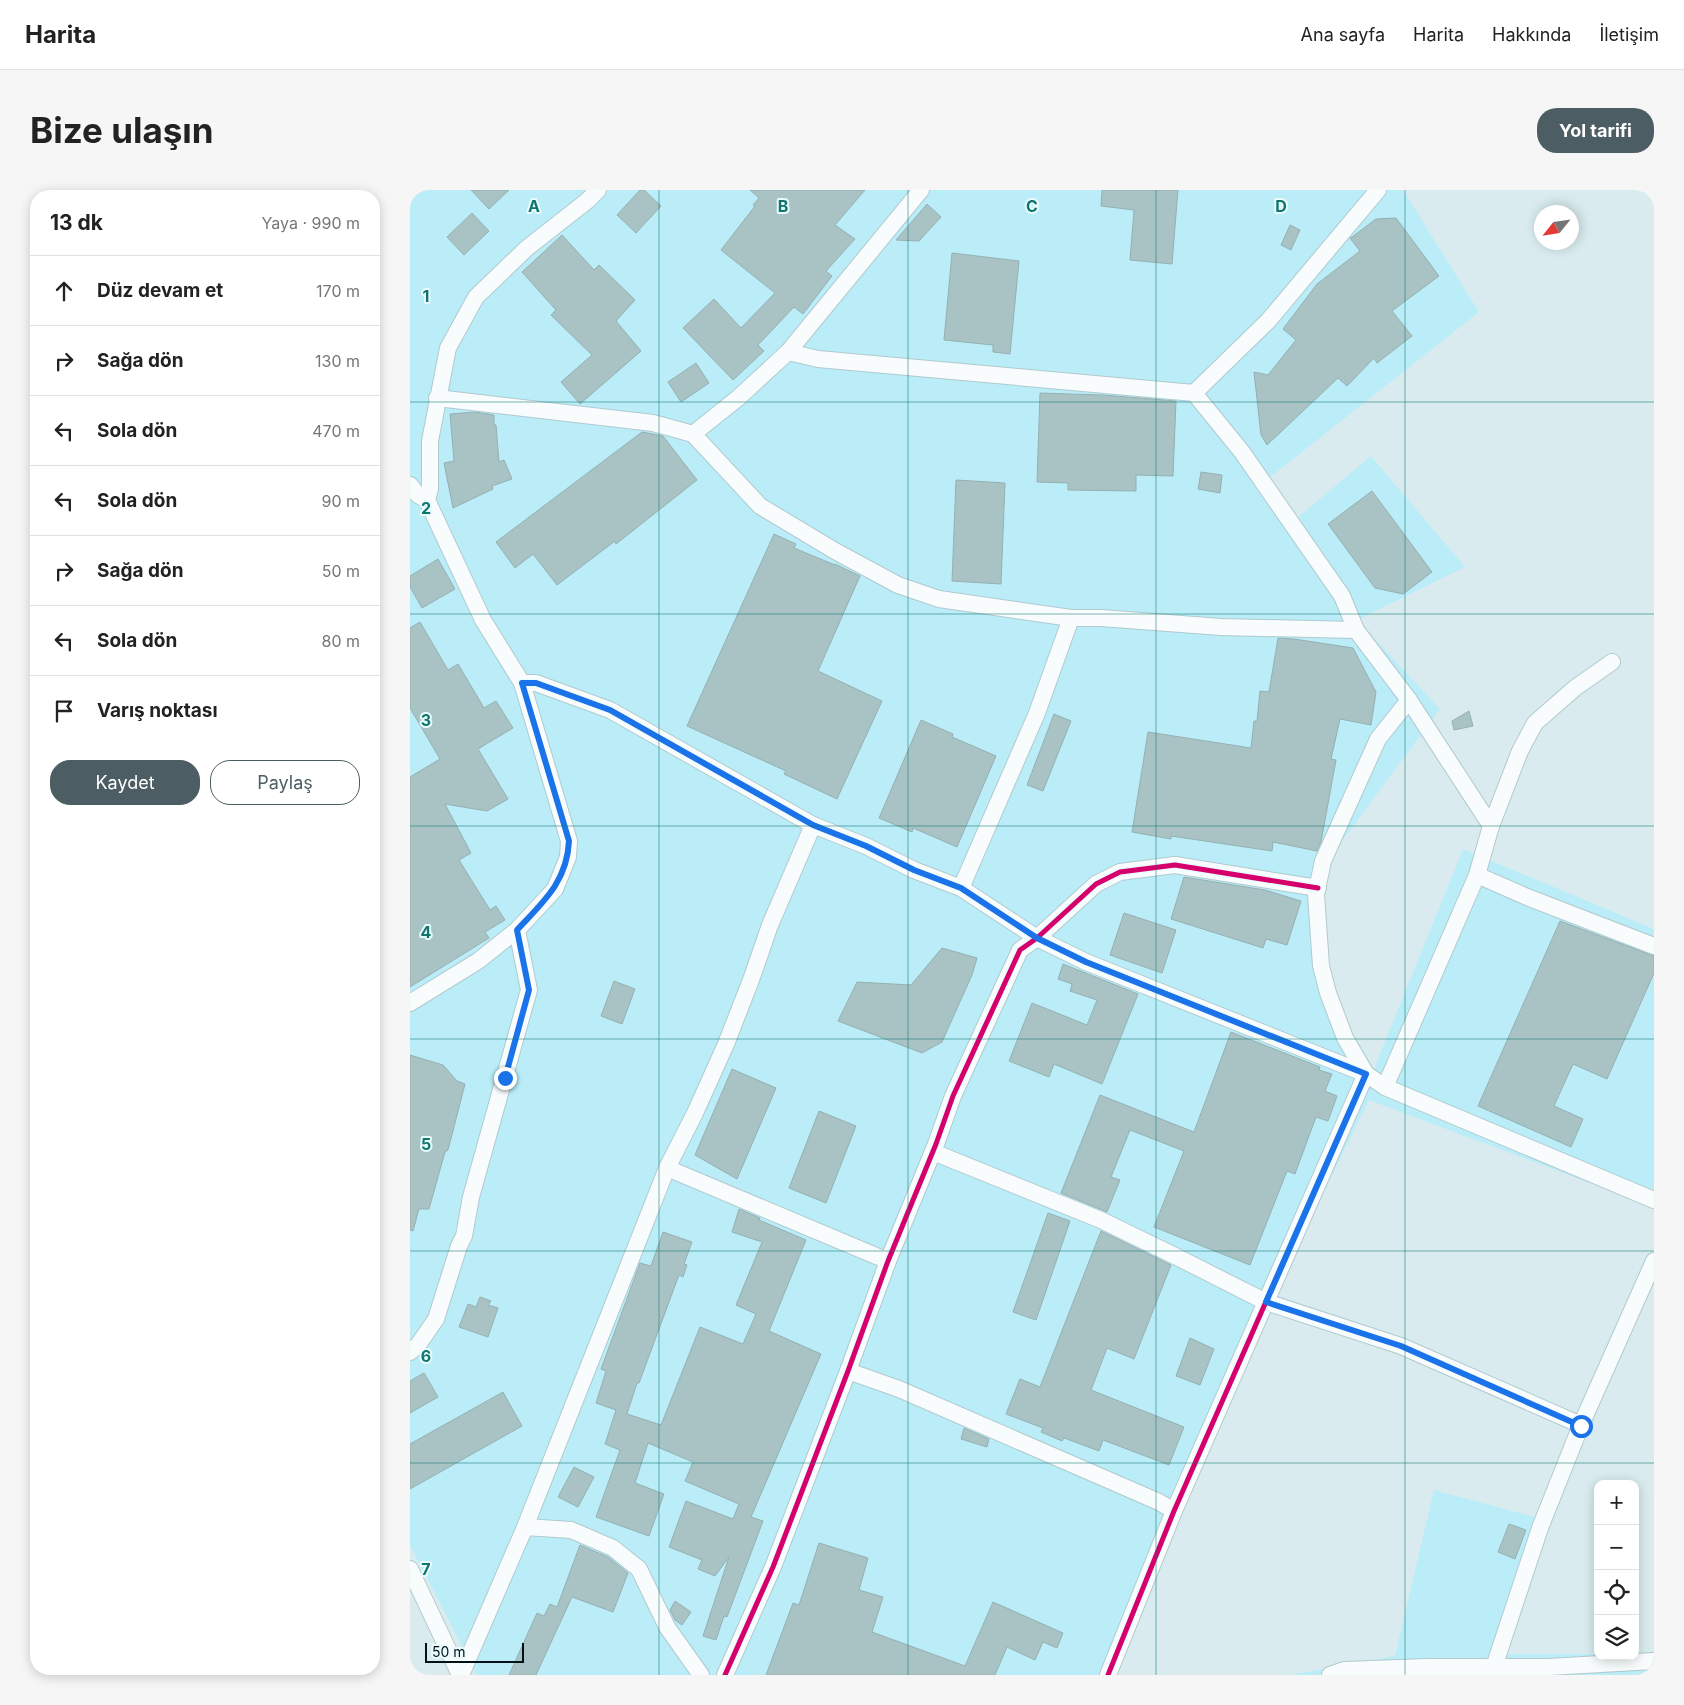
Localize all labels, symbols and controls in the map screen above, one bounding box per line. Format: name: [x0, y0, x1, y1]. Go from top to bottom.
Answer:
text: Harita: [25, 20, 96, 49]
text: Ana sayfa: [1301, 24, 1385, 45]
text: Harita: [1413, 24, 1464, 45]
text: Hakkında: [1492, 24, 1571, 45]
text: İletişim: [1599, 24, 1659, 45]
button: Yol tarifi: [1537, 108, 1654, 153]
text: Bize ulaşın: [30, 109, 214, 151]
text: A: [528, 196, 540, 216]
text: B: [778, 196, 788, 216]
text: C: [1026, 196, 1038, 216]
text: D: [1275, 196, 1287, 216]
north arrow: [1534, 205, 1579, 250]
text: 13 dk: [50, 210, 103, 235]
text: Yaya · 990 m: [262, 213, 360, 233]
icon: ahead: [50, 277, 78, 305]
text: Düz devam et: [97, 279, 223, 302]
text: 170 m: [316, 281, 360, 301]
text: 1: [423, 286, 429, 306]
icon: right: [50, 347, 78, 375]
text: Sağa dön: [97, 349, 183, 372]
text: 130 m: [315, 351, 360, 371]
icon: left: [50, 417, 78, 445]
text: Sola dön: [97, 419, 177, 442]
text: 470 m: [312, 421, 360, 441]
icon: left: [50, 487, 78, 515]
text: Sola dön: [97, 489, 177, 512]
text: 90 m: [321, 491, 360, 511]
text: 2: [421, 498, 431, 518]
icon: right: [50, 557, 78, 585]
text: Sağa dön: [97, 559, 183, 582]
text: 50 m: [322, 561, 360, 581]
icon: left: [50, 627, 78, 655]
text: Sola dön: [97, 629, 177, 652]
text: 80 m: [321, 631, 360, 651]
icon: arrive: [50, 697, 78, 725]
text: Varış noktası: [97, 699, 218, 722]
text: 3: [421, 710, 431, 730]
button: Kaydet: [50, 760, 200, 805]
button: Paylaş: [210, 760, 360, 805]
text: 4: [421, 922, 432, 942]
route end: [494, 1067, 517, 1090]
text: 5: [421, 1134, 431, 1154]
text: 6: [421, 1346, 431, 1366]
route start: [1570, 1415, 1593, 1438]
map controls: [1594, 1480, 1639, 1660]
button: +: [1594, 1480, 1639, 1525]
button: −: [1594, 1525, 1639, 1570]
text: 7: [421, 1559, 431, 1579]
button: locate: [1594, 1570, 1639, 1615]
button: layers: [1594, 1615, 1639, 1660]
scale bar: [425, 1640, 524, 1663]
text: 50 m: [432, 1643, 466, 1660]

